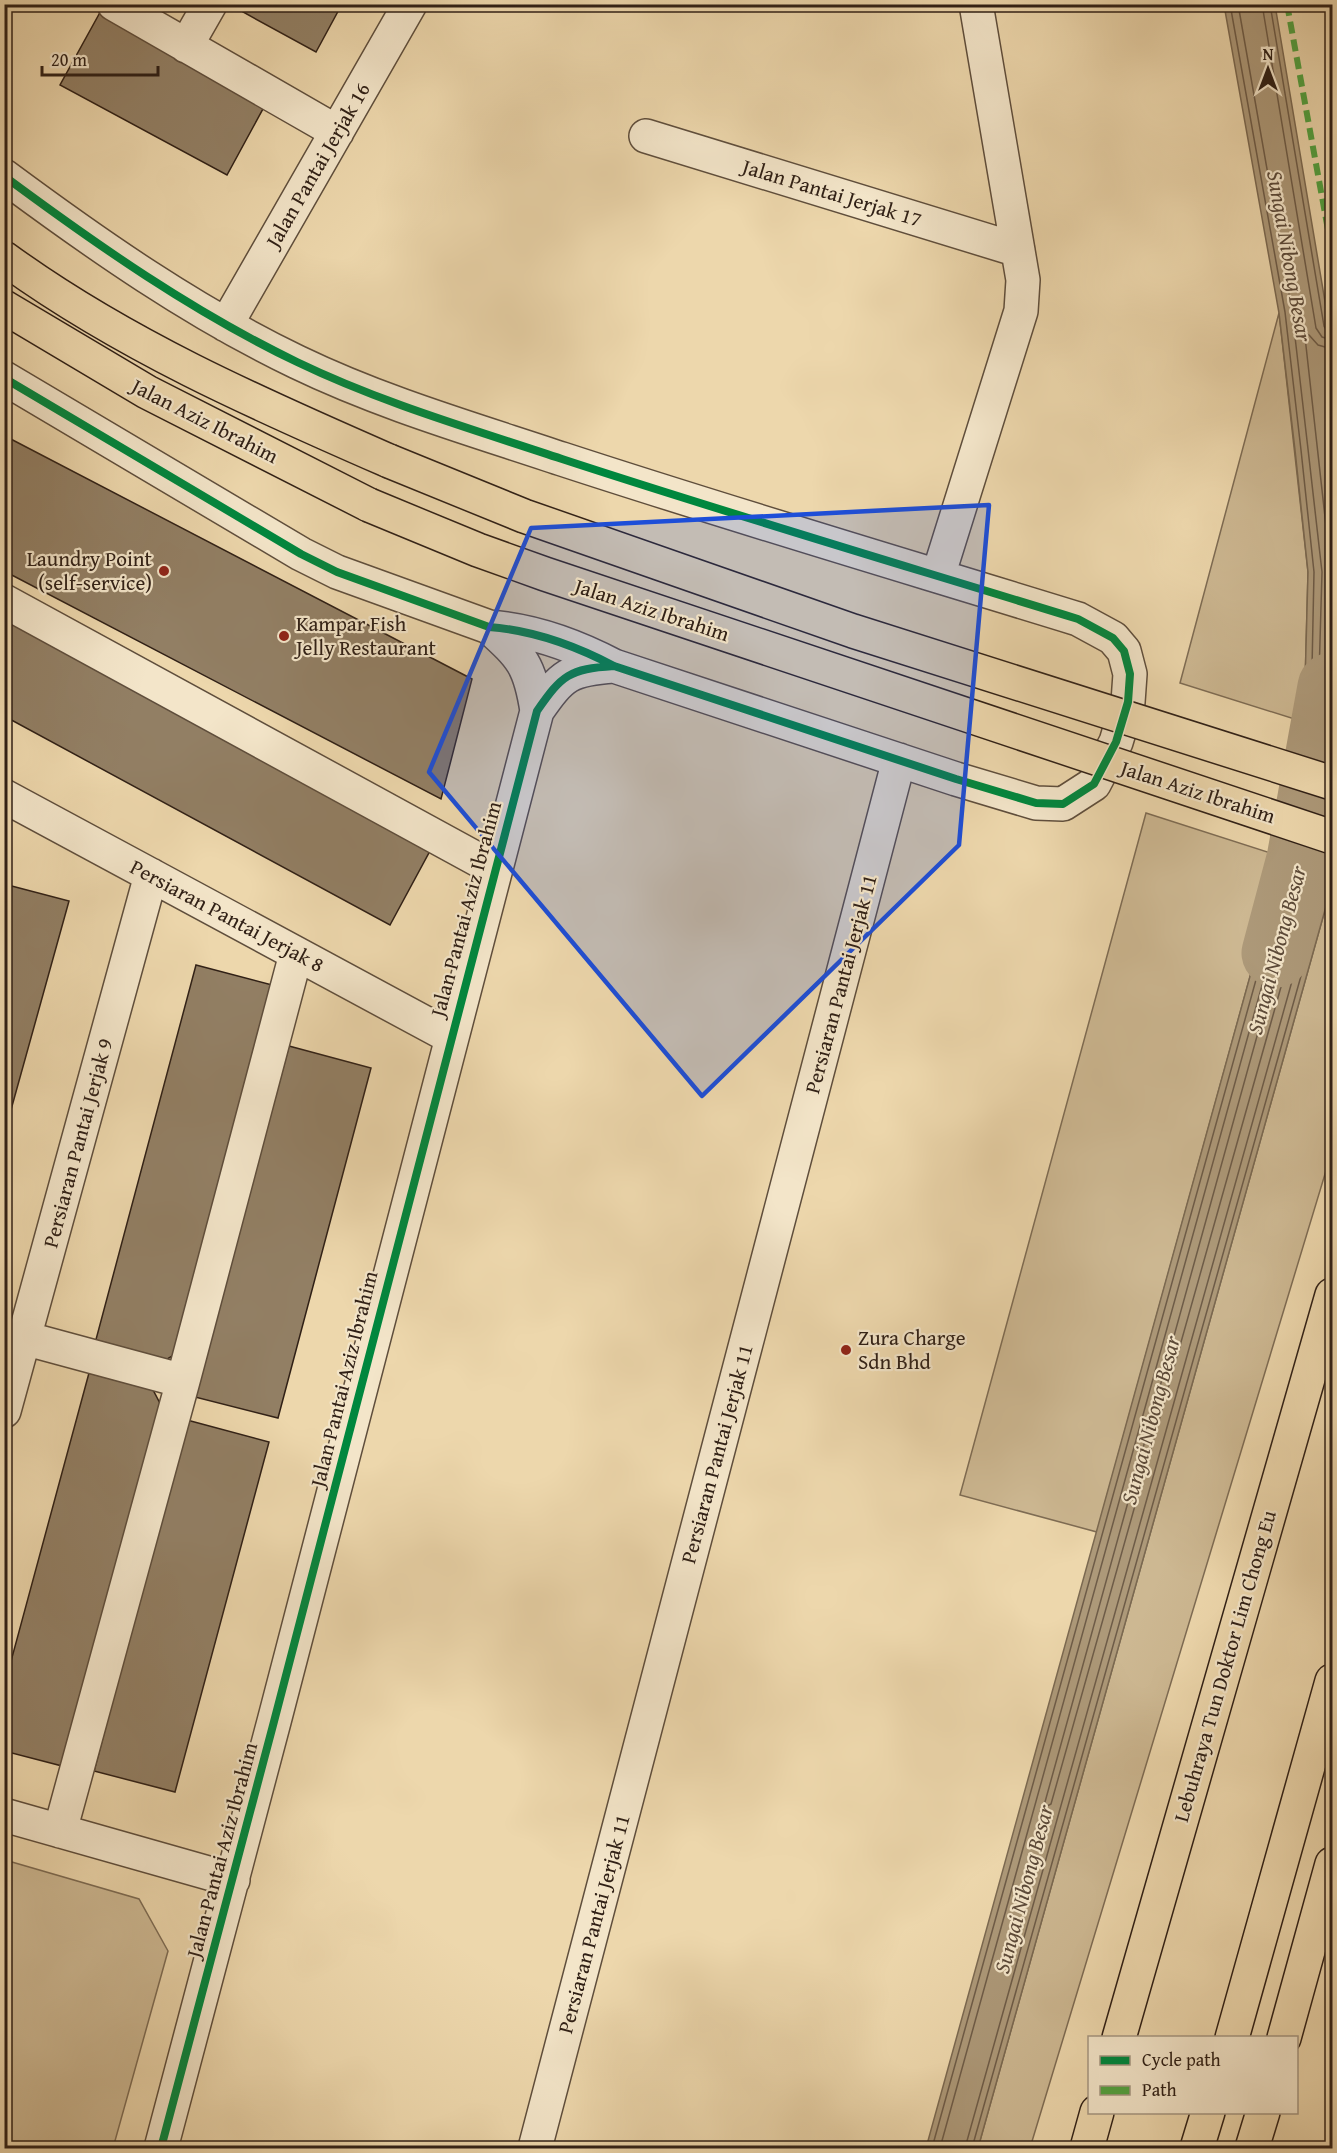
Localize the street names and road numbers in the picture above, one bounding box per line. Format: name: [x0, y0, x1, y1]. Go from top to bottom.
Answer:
street label: Jalan Pantai Jerjak 16: [256, 77, 377, 256]
street label: Jalan Pantai Jerjak 17: [736, 150, 926, 235]
street label: Jalan Aziz Ibrahim: [124, 369, 284, 471]
street label: Jalan Aziz Ibrahim: [568, 569, 733, 649]
street label: Jalan Aziz Ibrahim: [1114, 751, 1279, 831]
street label: Jalan Pantai Aziz Ibrahim: [421, 798, 509, 1023]
street label: Persiaran Pantai Jerjak 8: [125, 851, 330, 980]
street label: Persiaran Pantai Jerjak 11: [796, 871, 885, 1097]
street label: Persiaran Pantai Jerjak 9: [35, 1035, 120, 1251]
street label: Jalan Pantai Aziz Ibrahim: [301, 1268, 385, 1493]
street label: Persiaran Pantai Jerjak 11: [672, 1341, 761, 1567]
street label: Lebuhraya Tun Doktor Lim Chong Eu: [1165, 1506, 1284, 1825]
street label: Jalan Pantai Aziz Ibrahim: [177, 1739, 265, 1964]
street label: Persiaran Pantai Jerjak 11: [549, 1811, 638, 2037]

